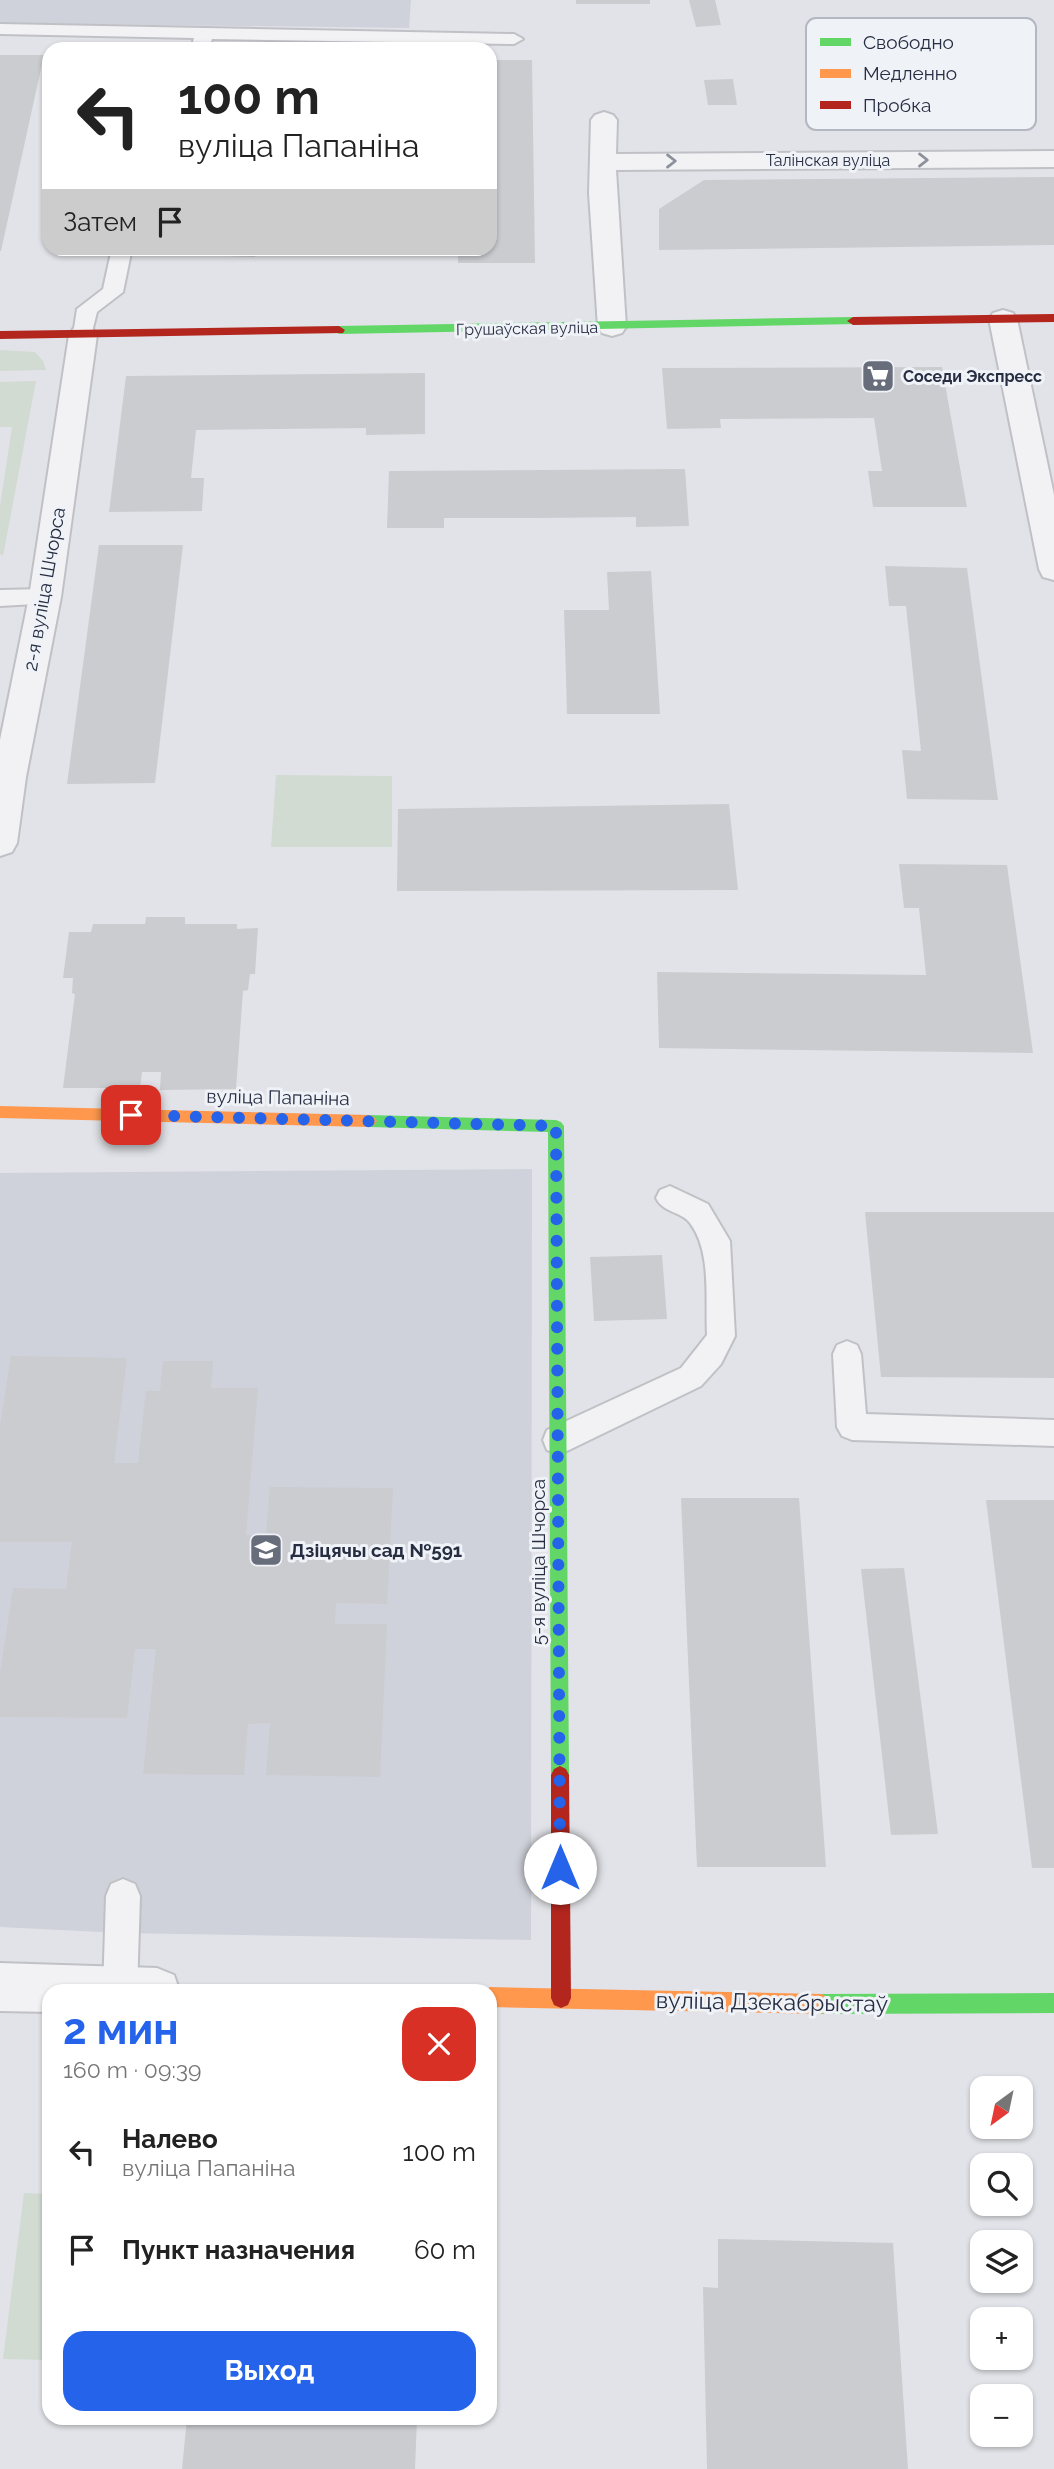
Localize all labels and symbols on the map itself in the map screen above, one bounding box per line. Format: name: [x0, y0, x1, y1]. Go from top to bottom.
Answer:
legend: [806, 18, 1036, 130]
text: Свободно: [863, 31, 954, 53]
text: Медленно: [863, 62, 957, 84]
text: Пробка: [863, 94, 931, 116]
street label: Талінская вуліца: [766, 151, 890, 170]
one-way arrow: [918, 152, 929, 168]
one-way arrow: [666, 153, 677, 169]
street label: Грушаўская вуліца: [456, 318, 598, 339]
supermarket icon: Соседи Экспресс: [859, 357, 897, 395]
place label: Соседи Экспресс: [903, 367, 1042, 386]
street label: 2-я вуліца Шчорса: [19, 505, 69, 673]
pin: [101, 1085, 161, 1145]
street label: вуліца Папаніна: [206, 1085, 350, 1109]
street label: 5-я вуліца Шчорса: [527, 1479, 549, 1645]
school or university icon: Дзіцячы сад №591: [247, 1531, 285, 1569]
place label: Дзіцячы сад №591: [290, 1539, 462, 1561]
position arrow: [523, 1831, 597, 1905]
street label: вуліца Дзекабрыстаў: [656, 1986, 888, 2017]
north arrow: [970, 2076, 1032, 2138]

